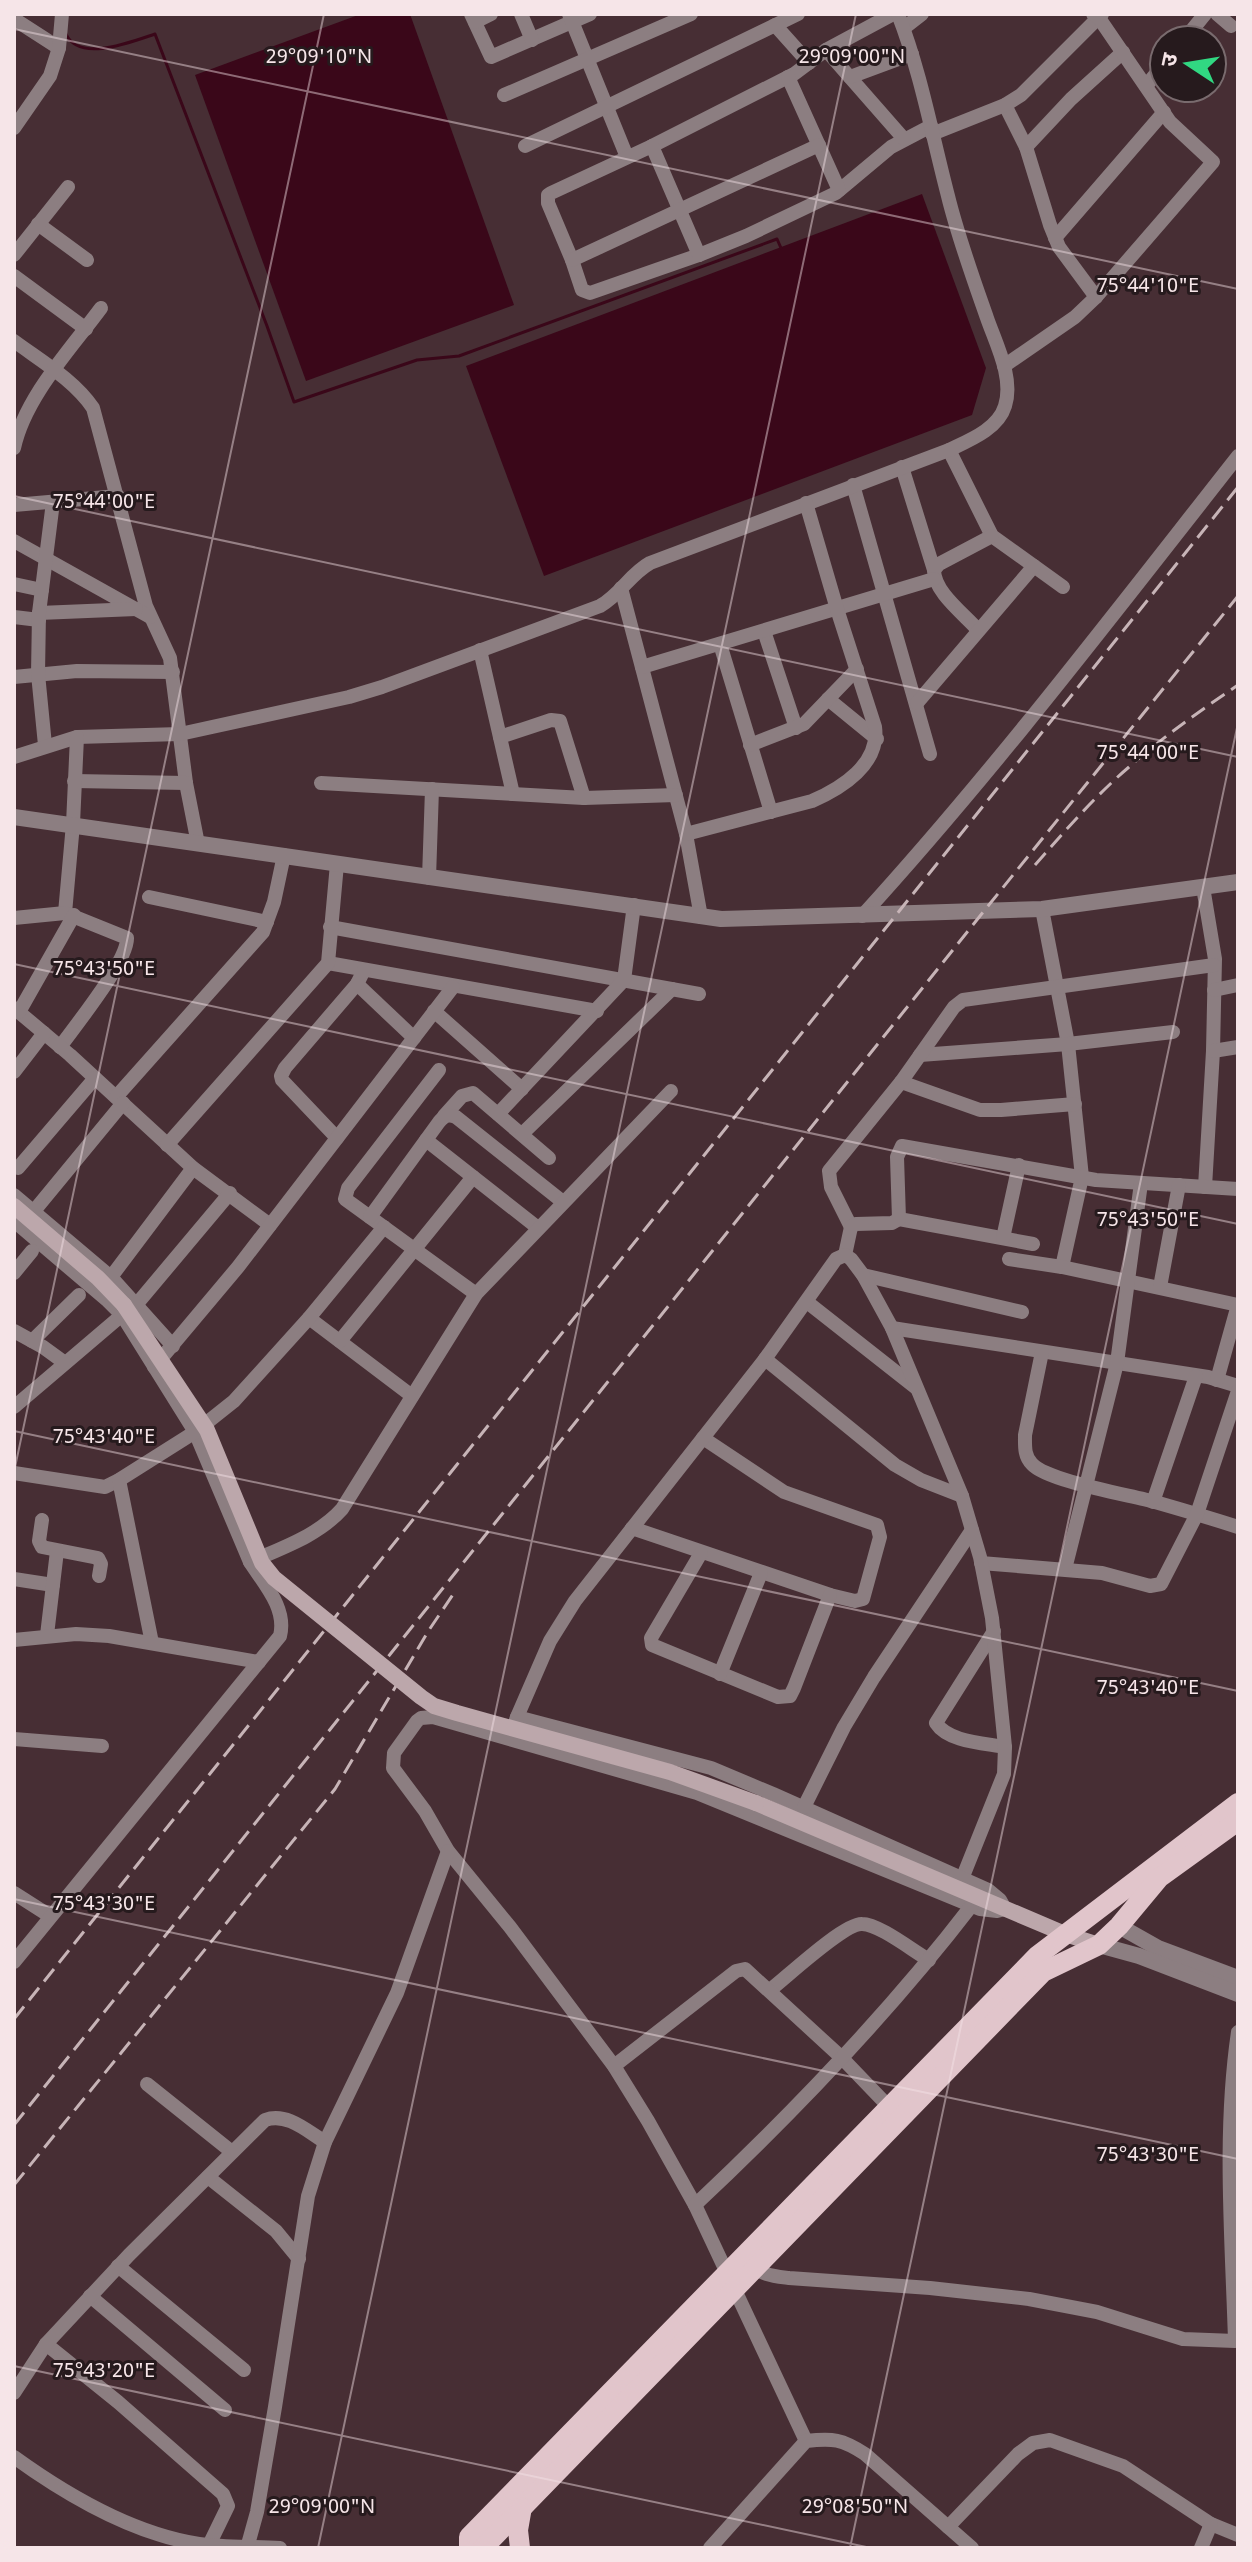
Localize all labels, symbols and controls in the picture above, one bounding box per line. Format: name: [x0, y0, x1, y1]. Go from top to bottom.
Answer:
north arrow: [1148, 24, 1228, 104]
text: 29°09'10"N: [266, 45, 372, 71]
text: 29°09'00"N: [799, 45, 905, 71]
text: उ: [1155, 50, 1187, 70]
text: 75°44'10"E: [1097, 274, 1199, 300]
text: 75°44'00"E: [53, 490, 155, 516]
text: 75°44'00"E: [1097, 741, 1199, 767]
text: 75°43'50"E: [53, 957, 155, 983]
text: 75°43'50"E: [1097, 1208, 1199, 1234]
text: 75°43'40"E: [53, 1425, 155, 1451]
text: 75°43'40"E: [1097, 1676, 1199, 1702]
text: 75°43'30"E: [53, 1892, 155, 1918]
text: 75°43'30"E: [1097, 2143, 1199, 2169]
text: 75°43'20"E: [53, 2359, 155, 2385]
text: 29°09'00"N: [269, 2495, 375, 2521]
text: 29°08'50"N: [802, 2495, 908, 2521]

